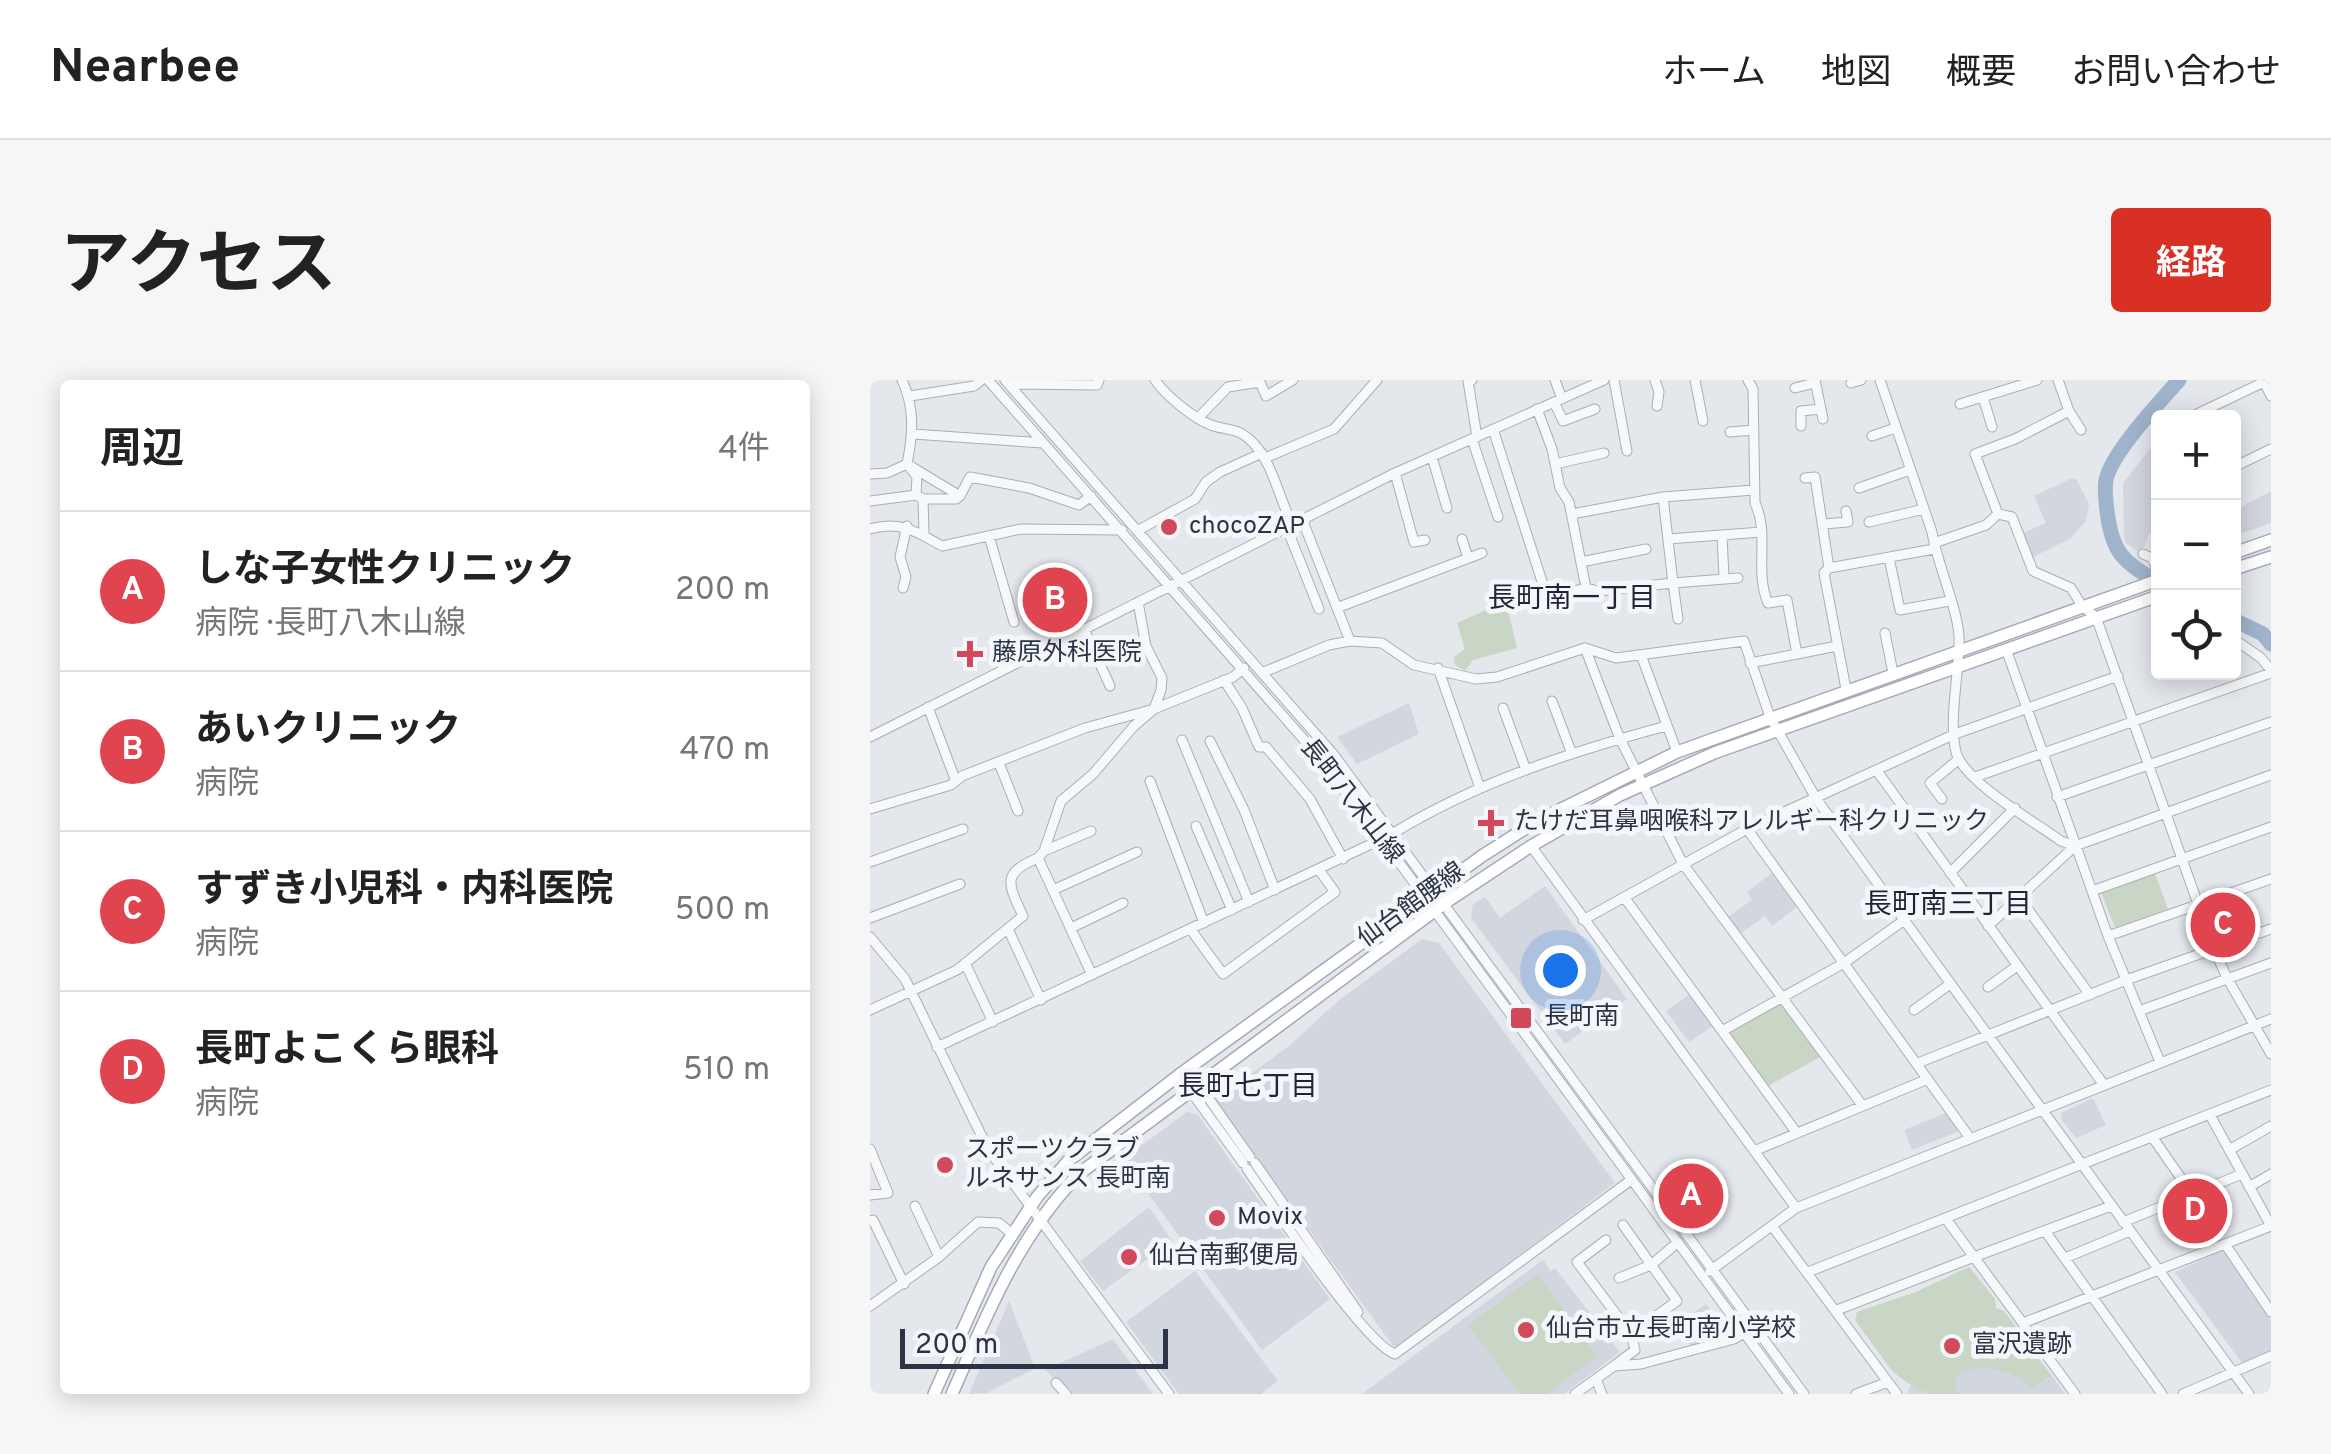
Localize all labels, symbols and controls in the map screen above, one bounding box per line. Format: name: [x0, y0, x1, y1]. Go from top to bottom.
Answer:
text: Nearbee: [50, 39, 240, 99]
text: ホーム: [1662, 52, 1766, 96]
text: 地図: [1821, 52, 1891, 96]
text: 概要: [1946, 52, 2016, 96]
text: お問い合わせ: [2071, 52, 2281, 96]
button: 経路: [2111, 208, 2271, 312]
text: アクセス: [60, 225, 337, 314]
map controls: [2151, 410, 2241, 680]
button: +: [2151, 410, 2241, 500]
text: 周辺: [100, 425, 184, 478]
text: 4件: [718, 430, 770, 470]
button: −: [2151, 500, 2241, 590]
place label: chocoZAP: [1189, 511, 1305, 543]
marker: chocoZAP: [1158, 516, 1180, 538]
text: しな子女性クリニック: [195, 547, 575, 596]
pin: B: [1022, 562, 1088, 638]
text: A: [121, 571, 144, 611]
text: 200 m: [675, 571, 770, 611]
district label: 長町南一丁目: [1488, 582, 1656, 618]
button: locate: [2151, 590, 2241, 680]
text: 病院 · 長町八木山線: [195, 605, 466, 645]
place label: 藤原外科医院: [992, 638, 1142, 670]
marker: 藤原外科医院: [957, 641, 983, 667]
text: あいクリニック: [195, 707, 461, 756]
text: B: [121, 731, 144, 771]
text: 470 m: [680, 731, 770, 771]
street label: 長町八木山線: [1292, 733, 1410, 871]
text: 病院: [195, 765, 259, 805]
place label: たけだ耳鼻咽喉科アレルギー科クリニック: [1514, 807, 1989, 839]
marker: たけだ耳鼻咽喉科アレルギー科クリニック: [1478, 810, 1504, 836]
street label: 仙台館腰線: [1352, 856, 1472, 956]
text: すずき小児科・内科医院: [195, 867, 613, 916]
district label: 長町南三丁目: [1864, 888, 2032, 924]
pin: C: [2190, 888, 2256, 962]
text: C: [122, 891, 143, 931]
text: 500 m: [675, 891, 770, 931]
text: 病院: [195, 925, 259, 965]
your location: [1535, 945, 1586, 996]
place label: 長町南: [1544, 1002, 1619, 1034]
marker: 長町南: [1508, 1005, 1534, 1031]
text: 長町よこくら眼科: [195, 1027, 499, 1076]
text: D: [121, 1051, 144, 1091]
text: 510 m: [683, 1051, 770, 1091]
district label: 長町七丁目: [1178, 1070, 1318, 1106]
text: 病院: [195, 1085, 259, 1125]
place label: スポーツクラブ ルネサンス 長町南: [965, 1135, 1170, 1196]
marker: スポーツクラブ ルネサンス 長町南: [934, 1154, 956, 1176]
pin: A: [1658, 1158, 1724, 1234]
pin: D: [2162, 1174, 2228, 1248]
place label: Movix: [1237, 1202, 1303, 1234]
marker: Movix: [1206, 1207, 1228, 1229]
place label: 仙台南郵便局: [1149, 1241, 1299, 1273]
marker: 仙台南郵便局: [1118, 1246, 1140, 1268]
place label: 仙台市立長町南小学校: [1546, 1314, 1796, 1346]
marker: 仙台市立長町南小学校: [1515, 1319, 1537, 1341]
scale bar: [900, 1324, 1168, 1368]
text: 200 m: [915, 1328, 998, 1364]
place label: 富沢遺跡: [1972, 1330, 2072, 1362]
marker: 富沢遺跡: [1941, 1335, 1963, 1357]

